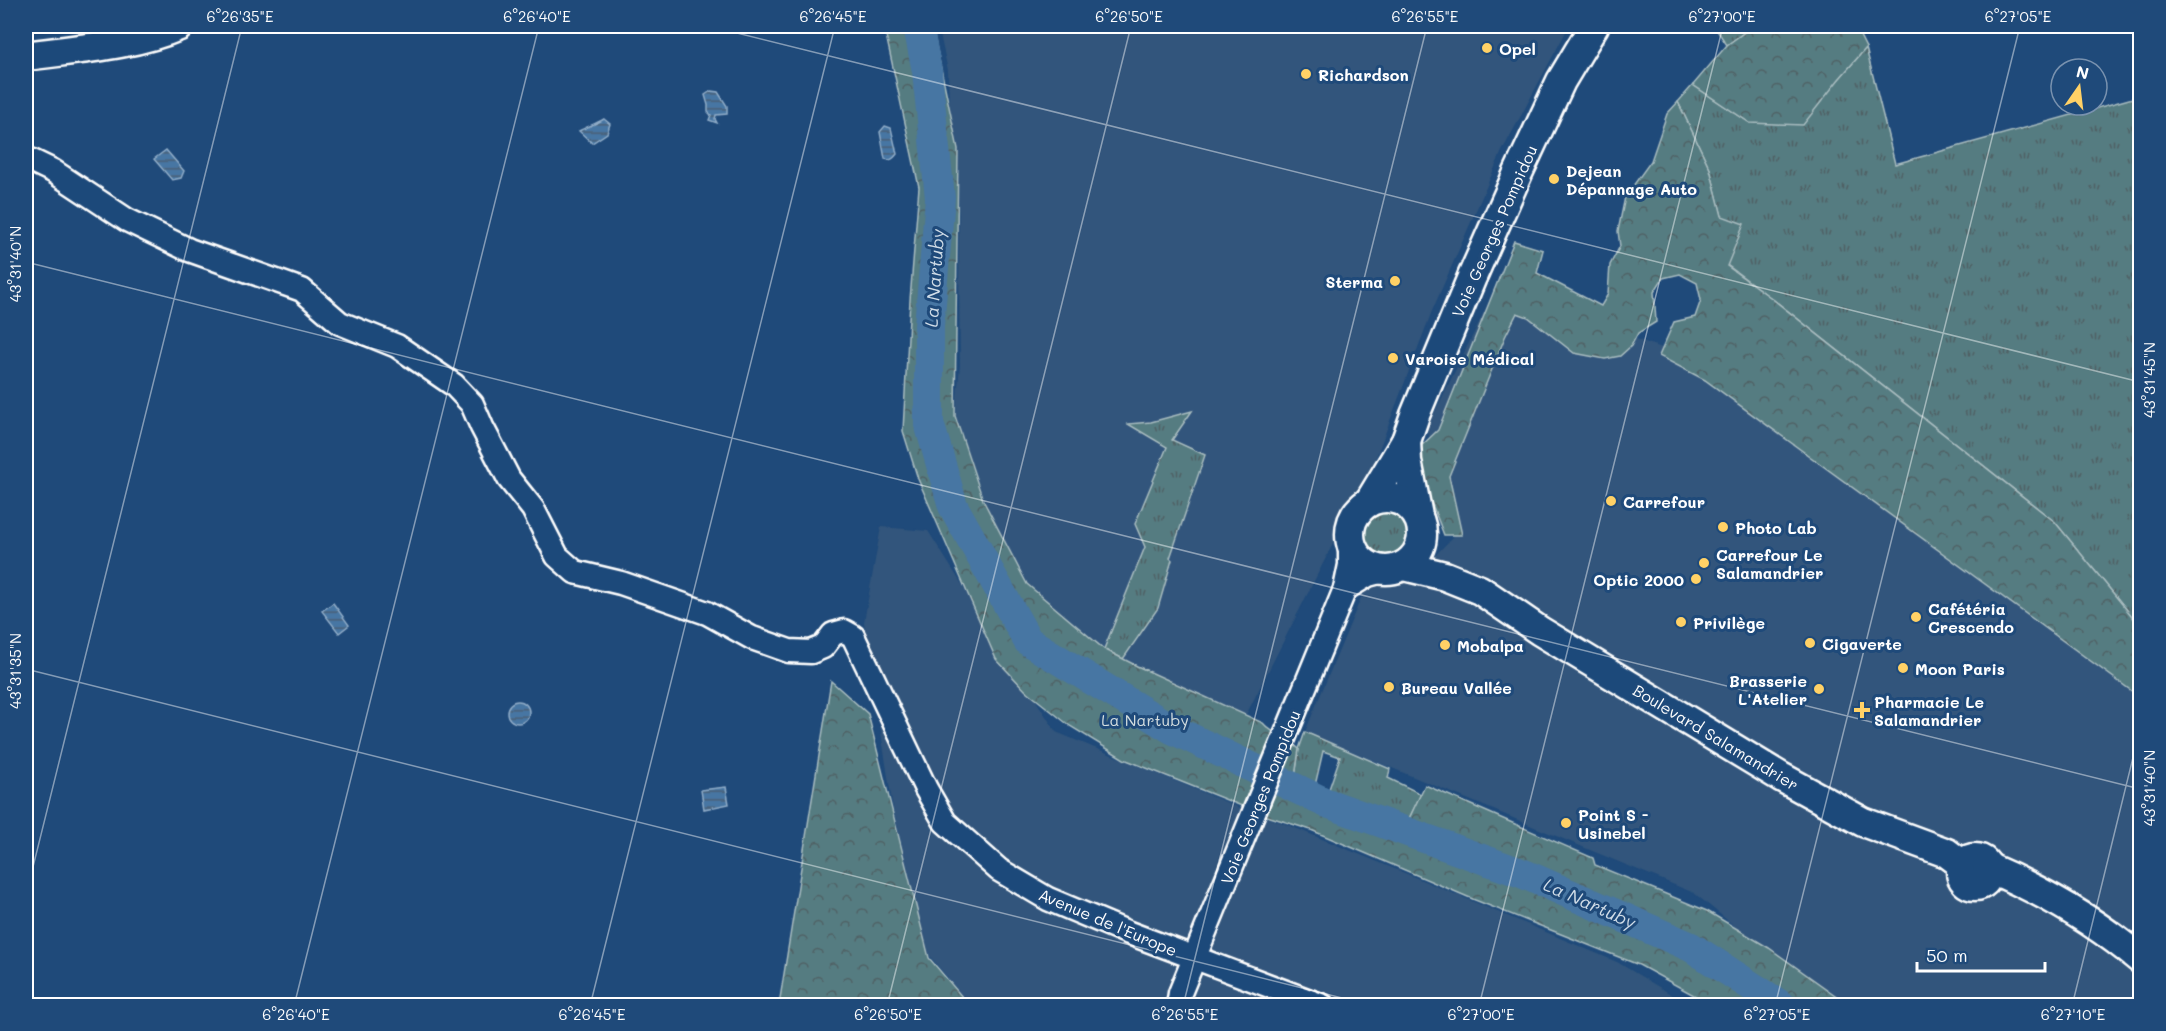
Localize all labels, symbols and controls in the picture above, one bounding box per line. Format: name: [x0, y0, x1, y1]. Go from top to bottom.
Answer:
text: 6°26'35"E: [207, 6, 274, 26]
text: 6°26'40"E: [503, 6, 571, 26]
text: 6°26'45"E: [799, 6, 867, 26]
text: 6°26'50"E: [1095, 6, 1163, 26]
text: 6°26'55"E: [1392, 6, 1459, 26]
text: 6°27'00"E: [1688, 6, 1756, 26]
text: 6°27'05"E: [1985, 6, 2052, 26]
place label: Opel: [1499, 38, 1536, 59]
marker: Opel: [1480, 41, 1494, 55]
north arrow: [2049, 57, 2109, 117]
text: N: [2074, 60, 2091, 84]
place label: Richardson: [1318, 64, 1409, 85]
marker: Richardson: [1299, 67, 1313, 81]
street label: Voie Georges Pompidou: [1447, 142, 1541, 320]
place label: Dejean Dépannage Auto: [1566, 160, 1697, 199]
marker: Dejean Dépannage Auto: [1547, 172, 1561, 186]
text: 43°31'40"N: [5, 226, 25, 302]
water label: La Nartuby: [919, 227, 949, 328]
place label: Sterma: [1325, 271, 1383, 292]
marker: Sterma: [1388, 274, 1402, 288]
text: 43°31'45"N: [2139, 342, 2159, 418]
place label: Varoise Médical: [1405, 348, 1534, 369]
marker: Varoise Médical: [1386, 351, 1400, 365]
place label: Carrefour: [1623, 491, 1705, 512]
marker: Carrefour: [1604, 494, 1618, 508]
place label: Photo Lab: [1735, 517, 1817, 538]
marker: Photo Lab: [1716, 520, 1730, 534]
place label: Carrefour Le Salamandrier: [1716, 544, 1823, 583]
marker: Carrefour Le Salamandrier: [1697, 556, 1711, 570]
place label: Optic 2000: [1593, 569, 1684, 590]
marker: Optic 2000: [1689, 572, 1703, 586]
place label: Cafétéria Crescendo: [1928, 598, 2014, 637]
marker: Cafétéria Crescendo: [1909, 610, 1923, 624]
place label: Privilège: [1693, 612, 1765, 633]
marker: Privilège: [1674, 615, 1688, 629]
text: 43°31'35"N: [5, 633, 25, 709]
place label: Cigaverte: [1822, 633, 1902, 654]
place label: Mobalpa: [1457, 635, 1524, 656]
marker: Cigaverte: [1803, 636, 1817, 650]
marker: Mobalpa: [1438, 638, 1452, 652]
place label: Moon Paris: [1915, 658, 2005, 679]
marker: Moon Paris: [1896, 661, 1910, 675]
place label: Brasserie L'Atelier: [1729, 670, 1807, 709]
place label: Bureau Vallée: [1401, 677, 1512, 698]
street label: Boulevard Salamandrier: [1629, 679, 1803, 795]
marker: Bureau Vallée: [1382, 680, 1396, 694]
marker: Brasserie L'Atelier: [1812, 682, 1826, 696]
place label: Pharmacie Le Salamandrier: [1874, 691, 1984, 730]
marker: Pharmacie Le Salamandrier: [1855, 703, 1869, 717]
street label: Voie Georges Pompidou: [1215, 707, 1305, 887]
park label: La Nartuby: [1101, 709, 1189, 730]
text: 43°31'40"N: [2139, 750, 2159, 826]
place label: Point S - Usinebel: [1578, 804, 1649, 843]
marker: Point S - Usinebel: [1559, 816, 1573, 830]
water label: La Nartuby: [1540, 872, 1640, 934]
street label: Avenue de l'Europe: [1036, 883, 1180, 961]
scale bar: [1917, 935, 2044, 973]
text: 50 m: [1926, 943, 1968, 967]
text: 6°26'40"E: [262, 1004, 330, 1024]
text: 6°26'45"E: [558, 1004, 626, 1024]
text: 6°26'50"E: [854, 1004, 922, 1024]
text: 6°26'55"E: [1152, 1004, 1219, 1024]
text: 6°27'00"E: [1447, 1004, 1515, 1024]
text: 6°27'05"E: [1744, 1004, 1811, 1024]
text: 6°27'10"E: [2041, 1004, 2106, 1024]

